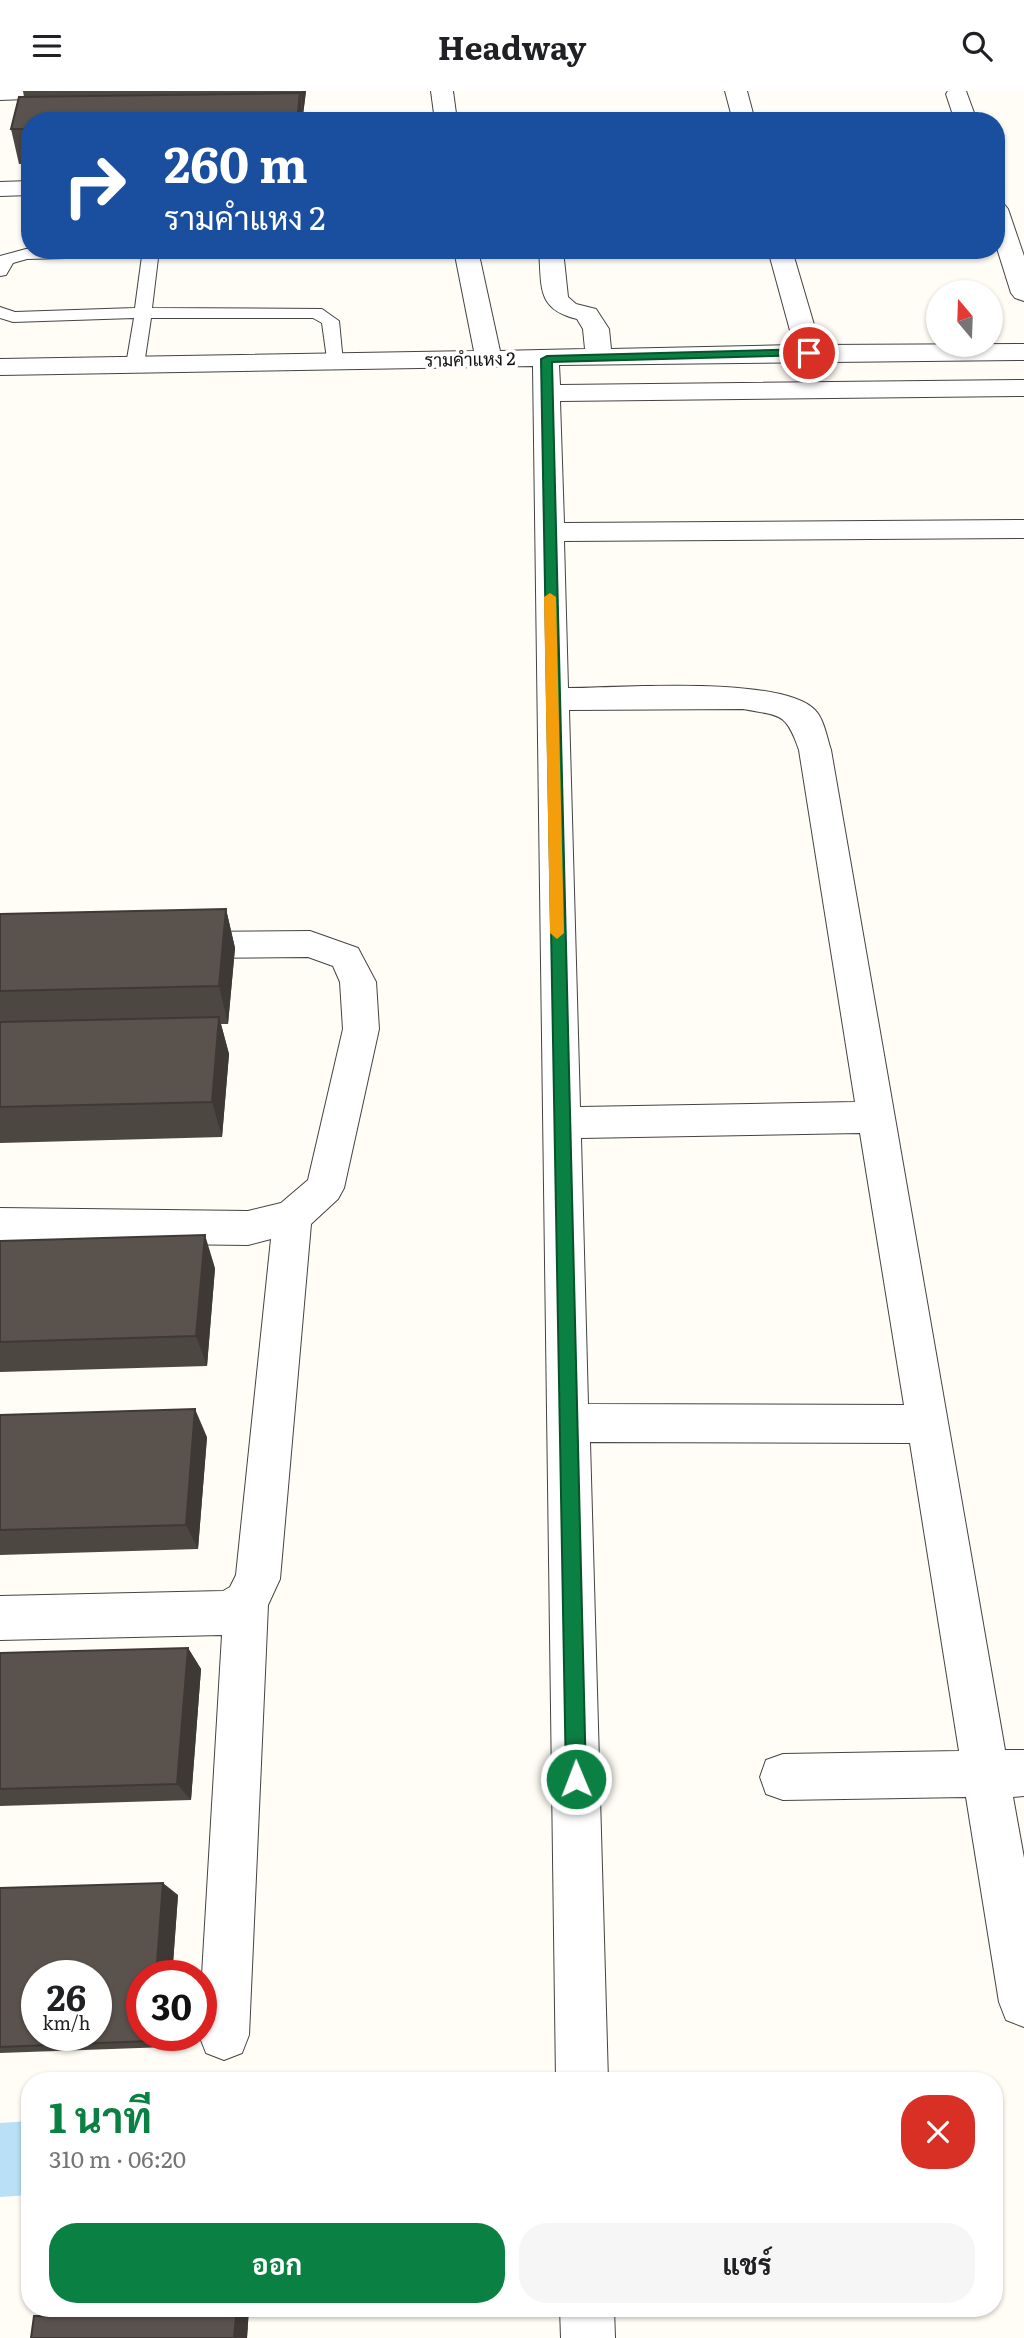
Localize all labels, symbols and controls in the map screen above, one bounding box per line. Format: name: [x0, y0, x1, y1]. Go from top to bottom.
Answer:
text: Headway: [438, 22, 586, 70]
icon: menu: [28, 27, 66, 65]
icon: search: [958, 27, 996, 65]
text: 260 m: [164, 125, 308, 198]
icon: right: [49, 140, 140, 231]
text: รามคำแหง 2: [164, 192, 326, 240]
north arrow: [926, 280, 1003, 357]
map controls: [926, 280, 1003, 357]
pin: [779, 323, 839, 383]
icon: arrive: [790, 334, 828, 372]
street label: รามคำแหง 2: [424, 344, 516, 373]
position arrow: [539, 1742, 613, 1816]
speed limit sign: 30: [126, 1960, 217, 2051]
text: 26: [47, 1970, 86, 2022]
text: km/h: [43, 2009, 90, 2036]
text: 1 นาที: [49, 2084, 152, 2146]
button: close: [901, 2095, 975, 2169]
text: 310 m · 06:20: [49, 2141, 186, 2175]
button: ออก: [49, 2223, 505, 2303]
button: แชร์: [519, 2223, 975, 2303]

